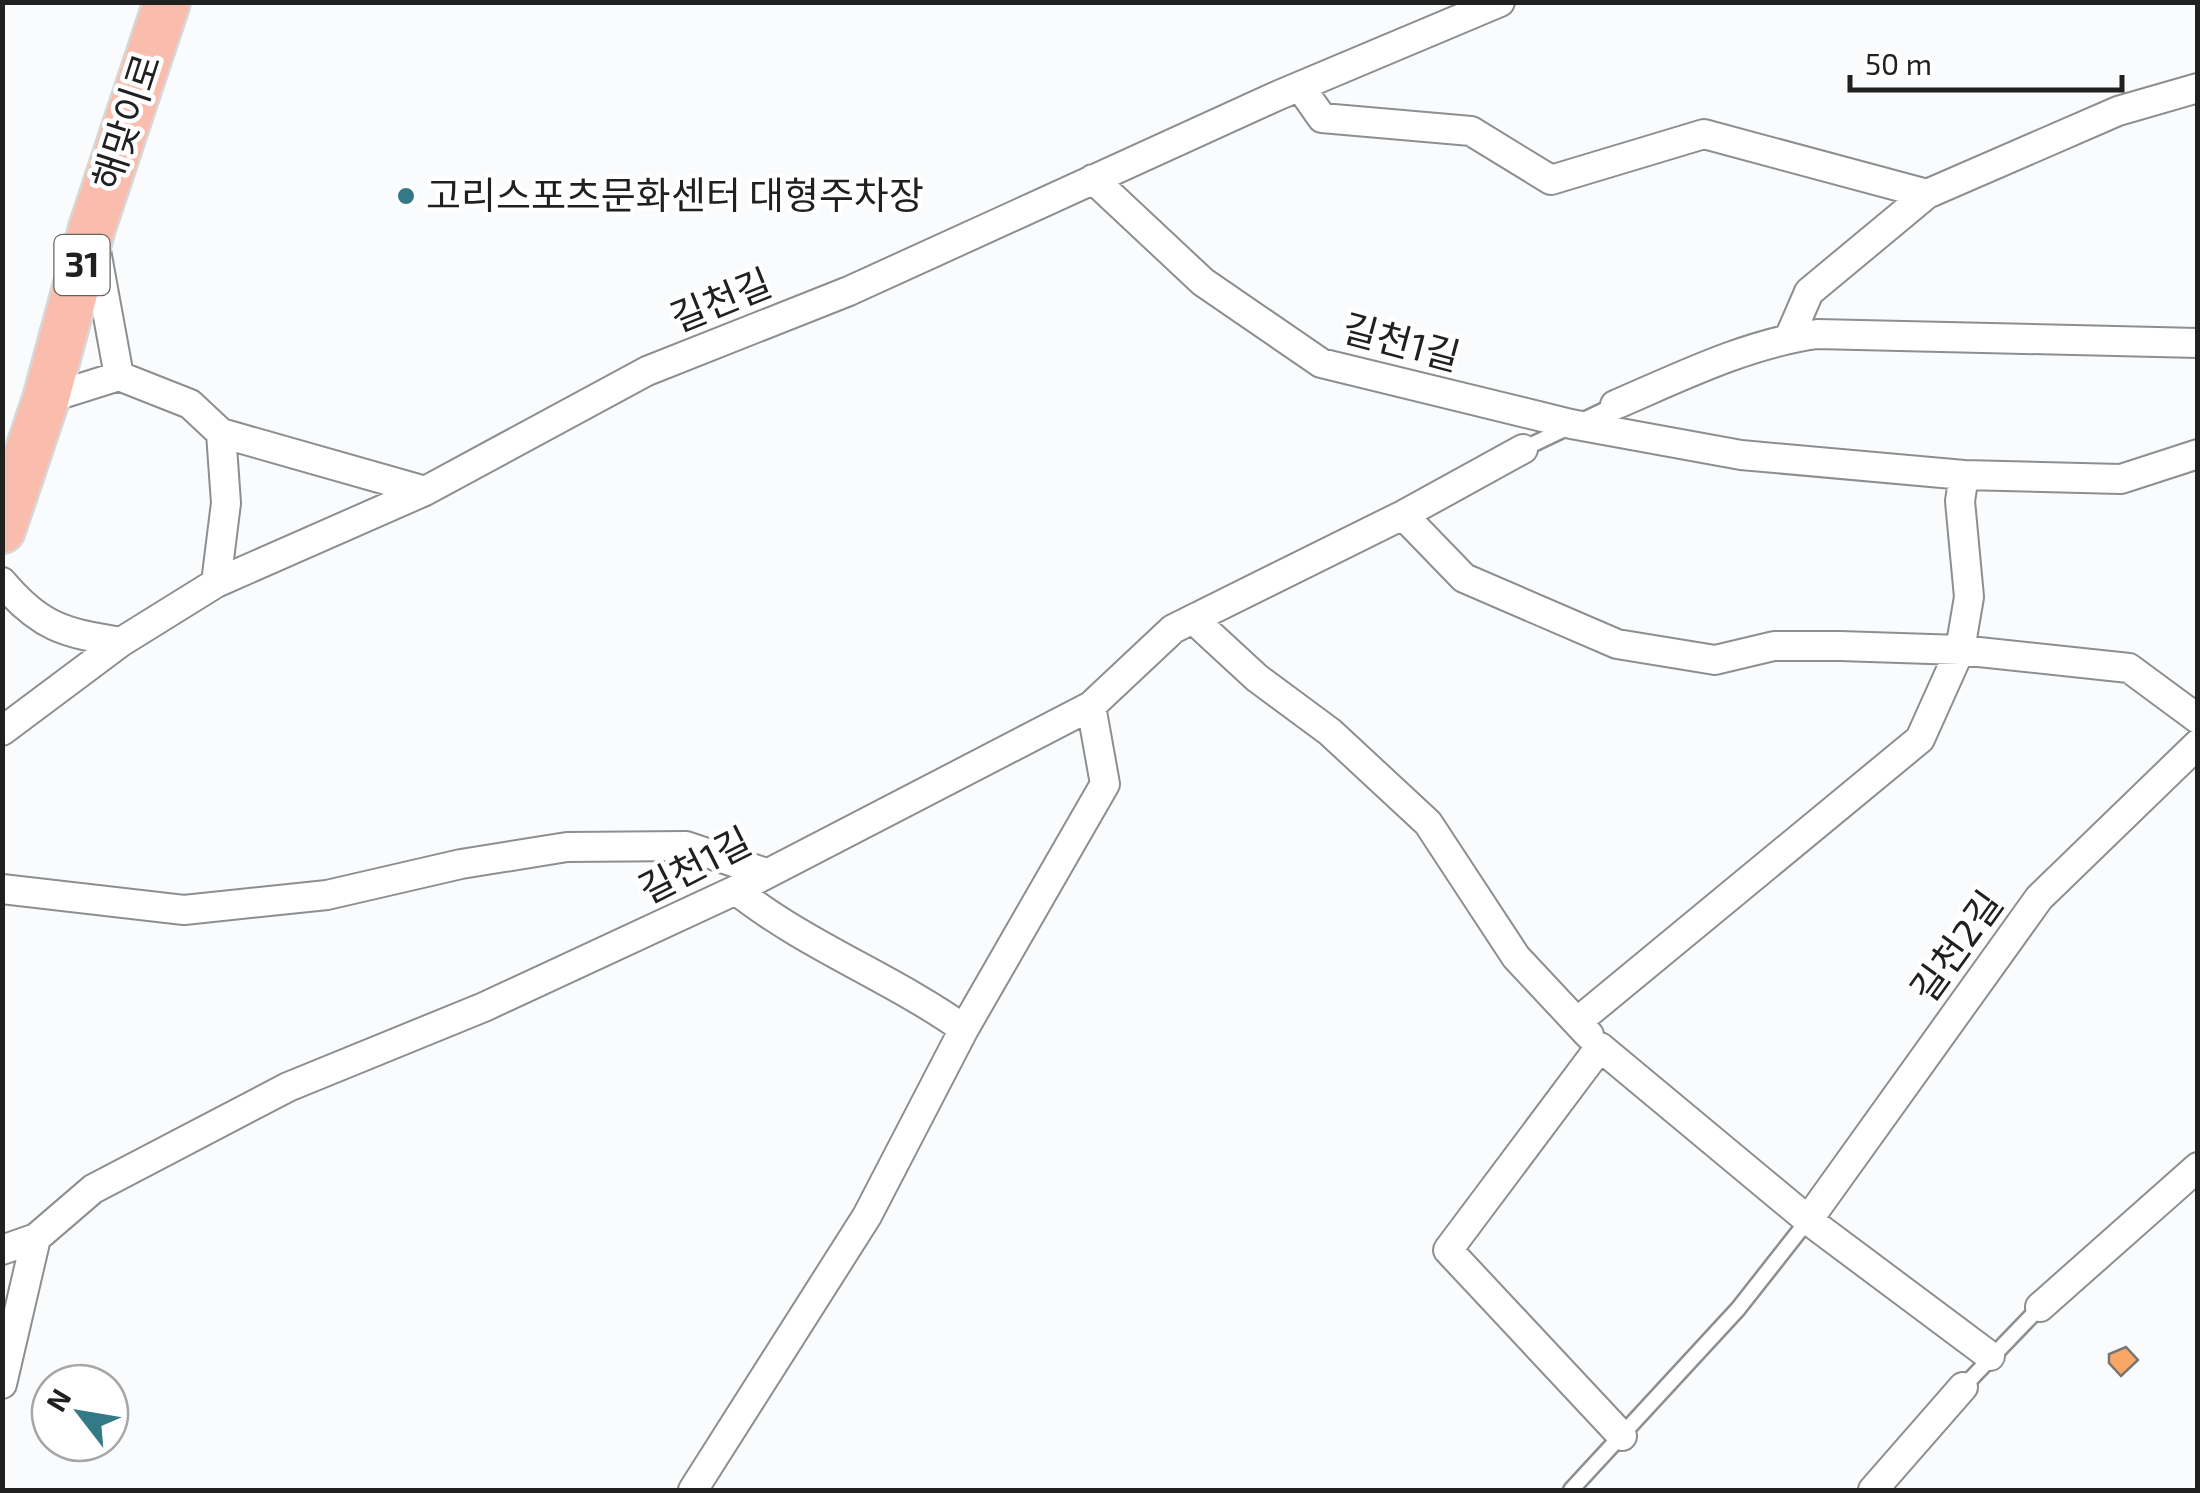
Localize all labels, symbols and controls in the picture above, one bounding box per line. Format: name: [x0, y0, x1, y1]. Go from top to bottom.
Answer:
scale bar: [1850, 30, 2122, 92]
text: 50 m: [1865, 45, 1932, 81]
street label: 해맞이로: [82, 48, 169, 195]
place label: 고리스포츠문화센터 대형주차장: [426, 171, 924, 217]
marker: 고리스포츠문화센터 대형주차장: [395, 185, 417, 207]
road number: 31: [54, 235, 110, 295]
street label: 길천길: [663, 258, 777, 340]
street label: 길천1길: [1338, 303, 1465, 379]
street label: 길천1길: [630, 816, 758, 912]
street label: 길천2길: [1900, 881, 2011, 1010]
north arrow: [30, 1363, 130, 1463]
text: N: [38, 1382, 77, 1417]

